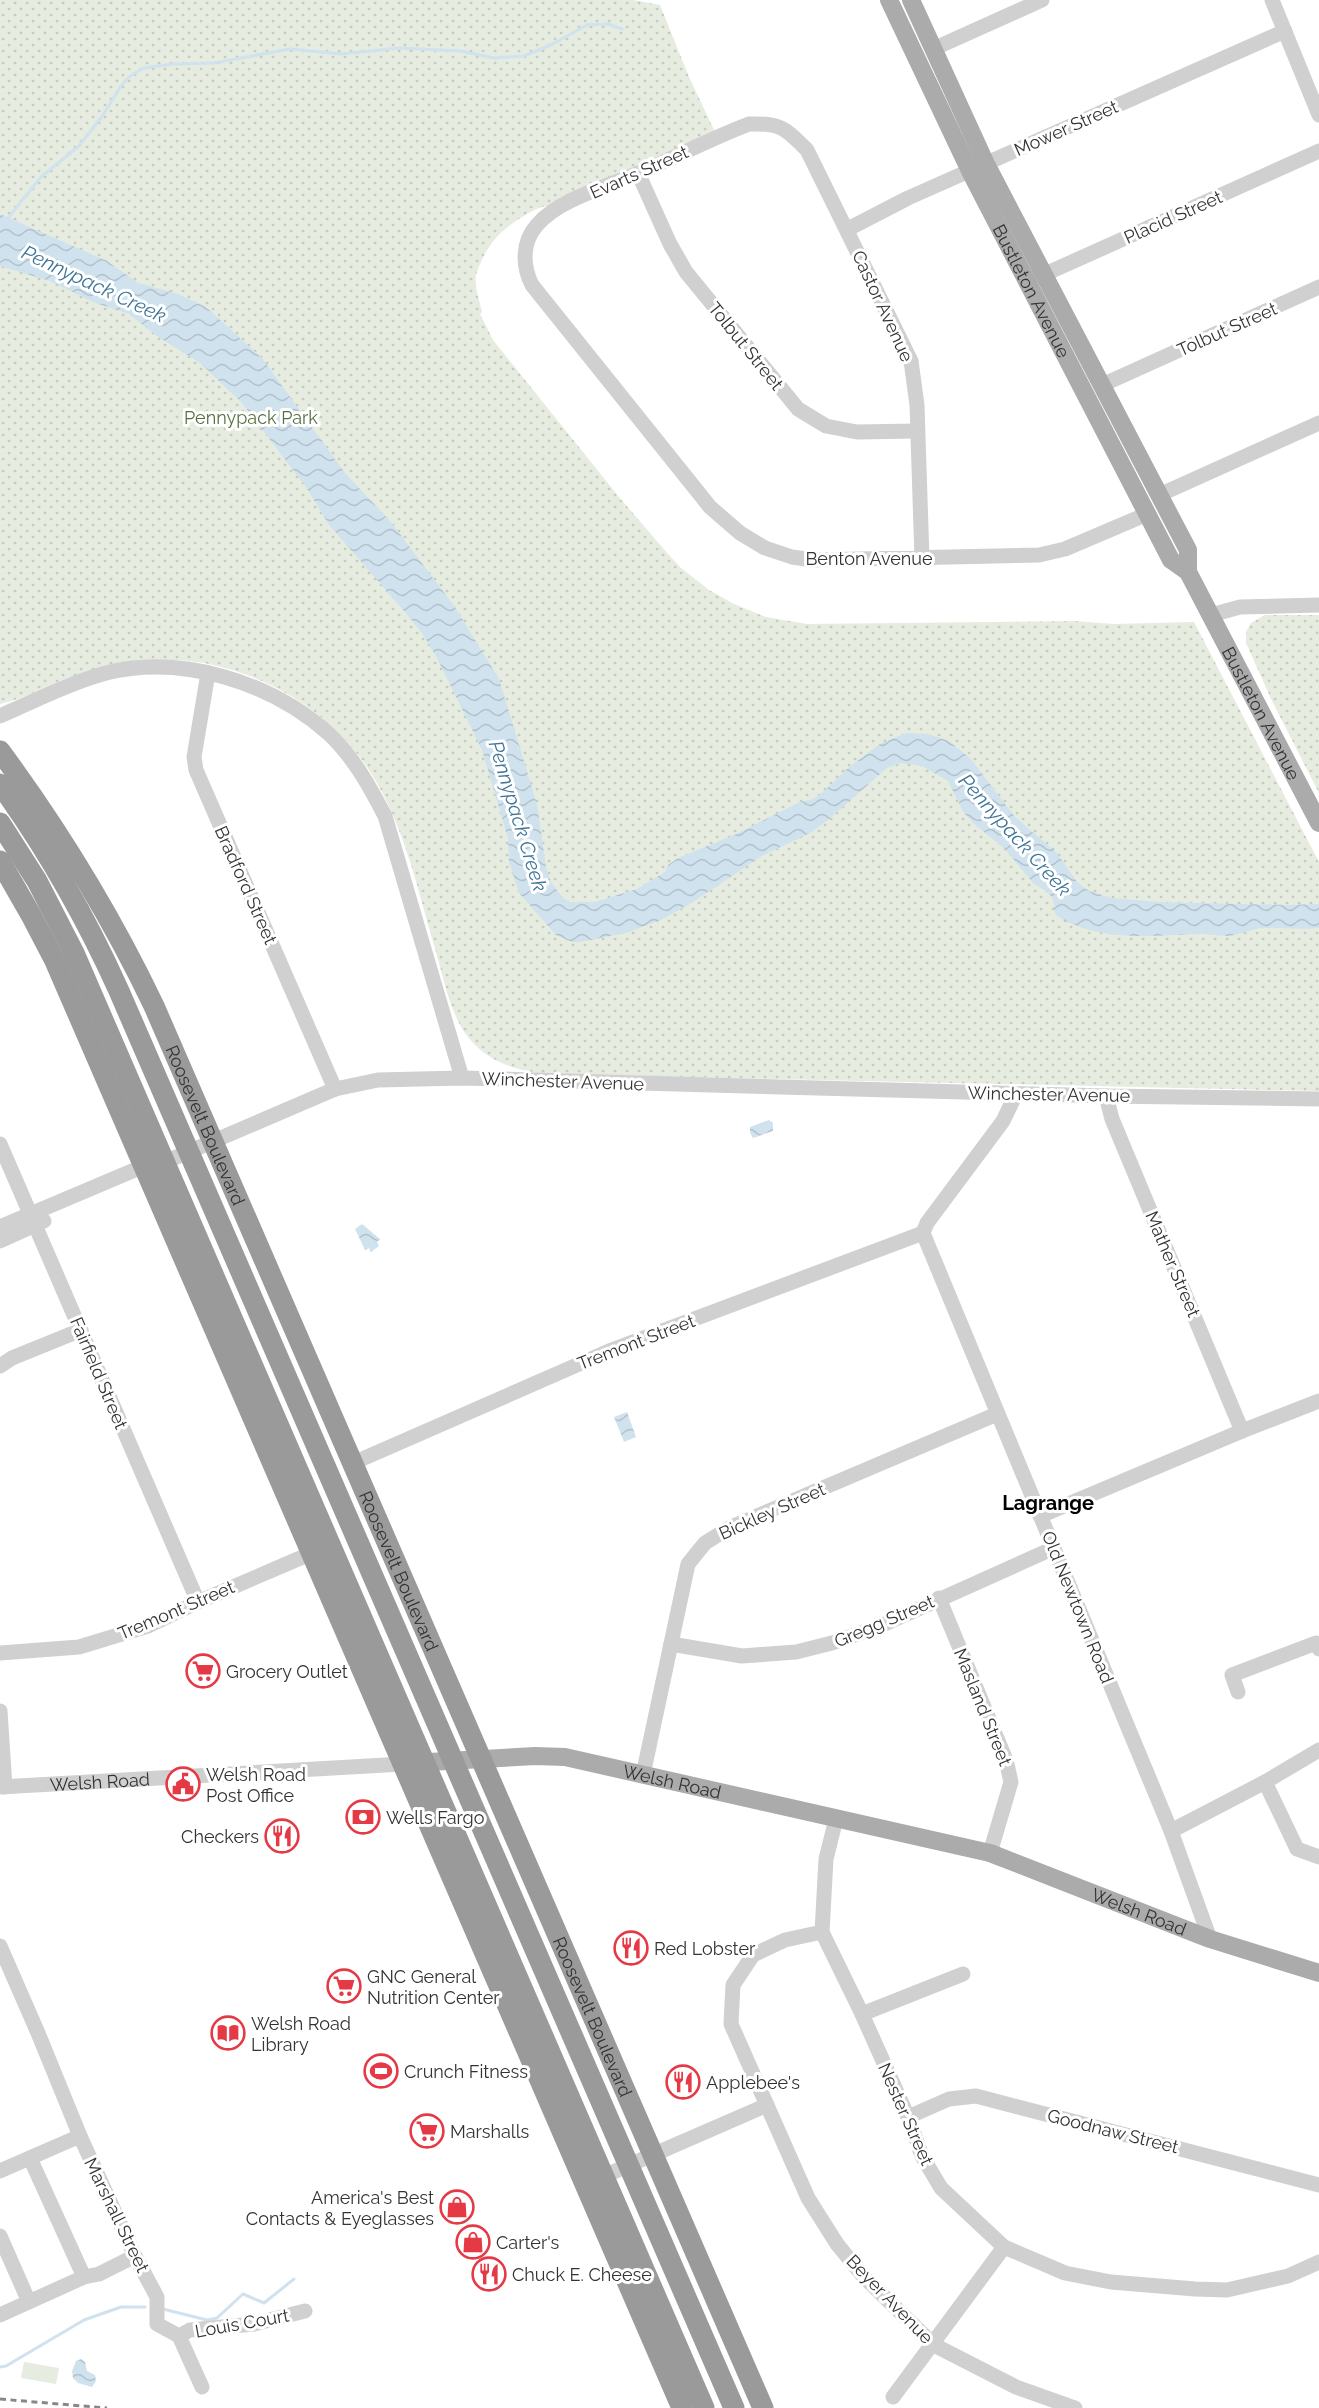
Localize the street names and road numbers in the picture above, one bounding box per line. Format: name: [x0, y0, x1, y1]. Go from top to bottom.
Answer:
street label: Mower Street: [1011, 96, 1121, 160]
street label: Evarts Street: [587, 141, 691, 203]
street label: Placid Street: [1121, 186, 1225, 248]
street label: Bustleton Avenue: [989, 221, 1075, 361]
street label: Castor Avenue: [848, 247, 918, 365]
street label: Tolbut Street: [704, 298, 788, 394]
street label: Tolbut Street: [1174, 298, 1280, 360]
street label: Benton Avenue: [805, 548, 933, 569]
street label: Bustleton Avenue: [1218, 643, 1305, 784]
street label: Bradford Street: [211, 823, 281, 947]
street label: Roosevelt Boulevard: [162, 1042, 250, 1208]
street label: Winchester Avenue: [481, 1068, 645, 1094]
street label: Winchester Avenue: [968, 1082, 1131, 1106]
street label: Mather Street: [1141, 1208, 1205, 1320]
street label: Tremont Street: [574, 1310, 698, 1374]
street label: Fairfield Street: [66, 1314, 132, 1432]
street label: Bickley Street: [716, 1478, 828, 1544]
street label: Roosevelt Boulevard: [355, 1487, 443, 1654]
street label: Old Newtown Road: [1038, 1528, 1118, 1686]
street label: Tremont Street: [115, 1576, 237, 1644]
street label: Gregg Street: [831, 1591, 937, 1651]
street label: Masland Street: [950, 1645, 1016, 1769]
street label: Welsh Road: [621, 1760, 723, 1802]
street label: Welsh Road: [49, 1768, 150, 1795]
street label: Welsh Road: [1089, 1883, 1190, 1939]
street label: Roosevelt Boulevard: [549, 1933, 637, 2100]
street label: Nester Street: [874, 2060, 938, 2168]
street label: Goodnaw Street: [1045, 2105, 1181, 2157]
street label: Marshall Street: [80, 2154, 154, 2276]
street label: Beyer Avenue: [842, 2250, 938, 2348]
street label: Louis Court: [193, 2304, 291, 2342]

